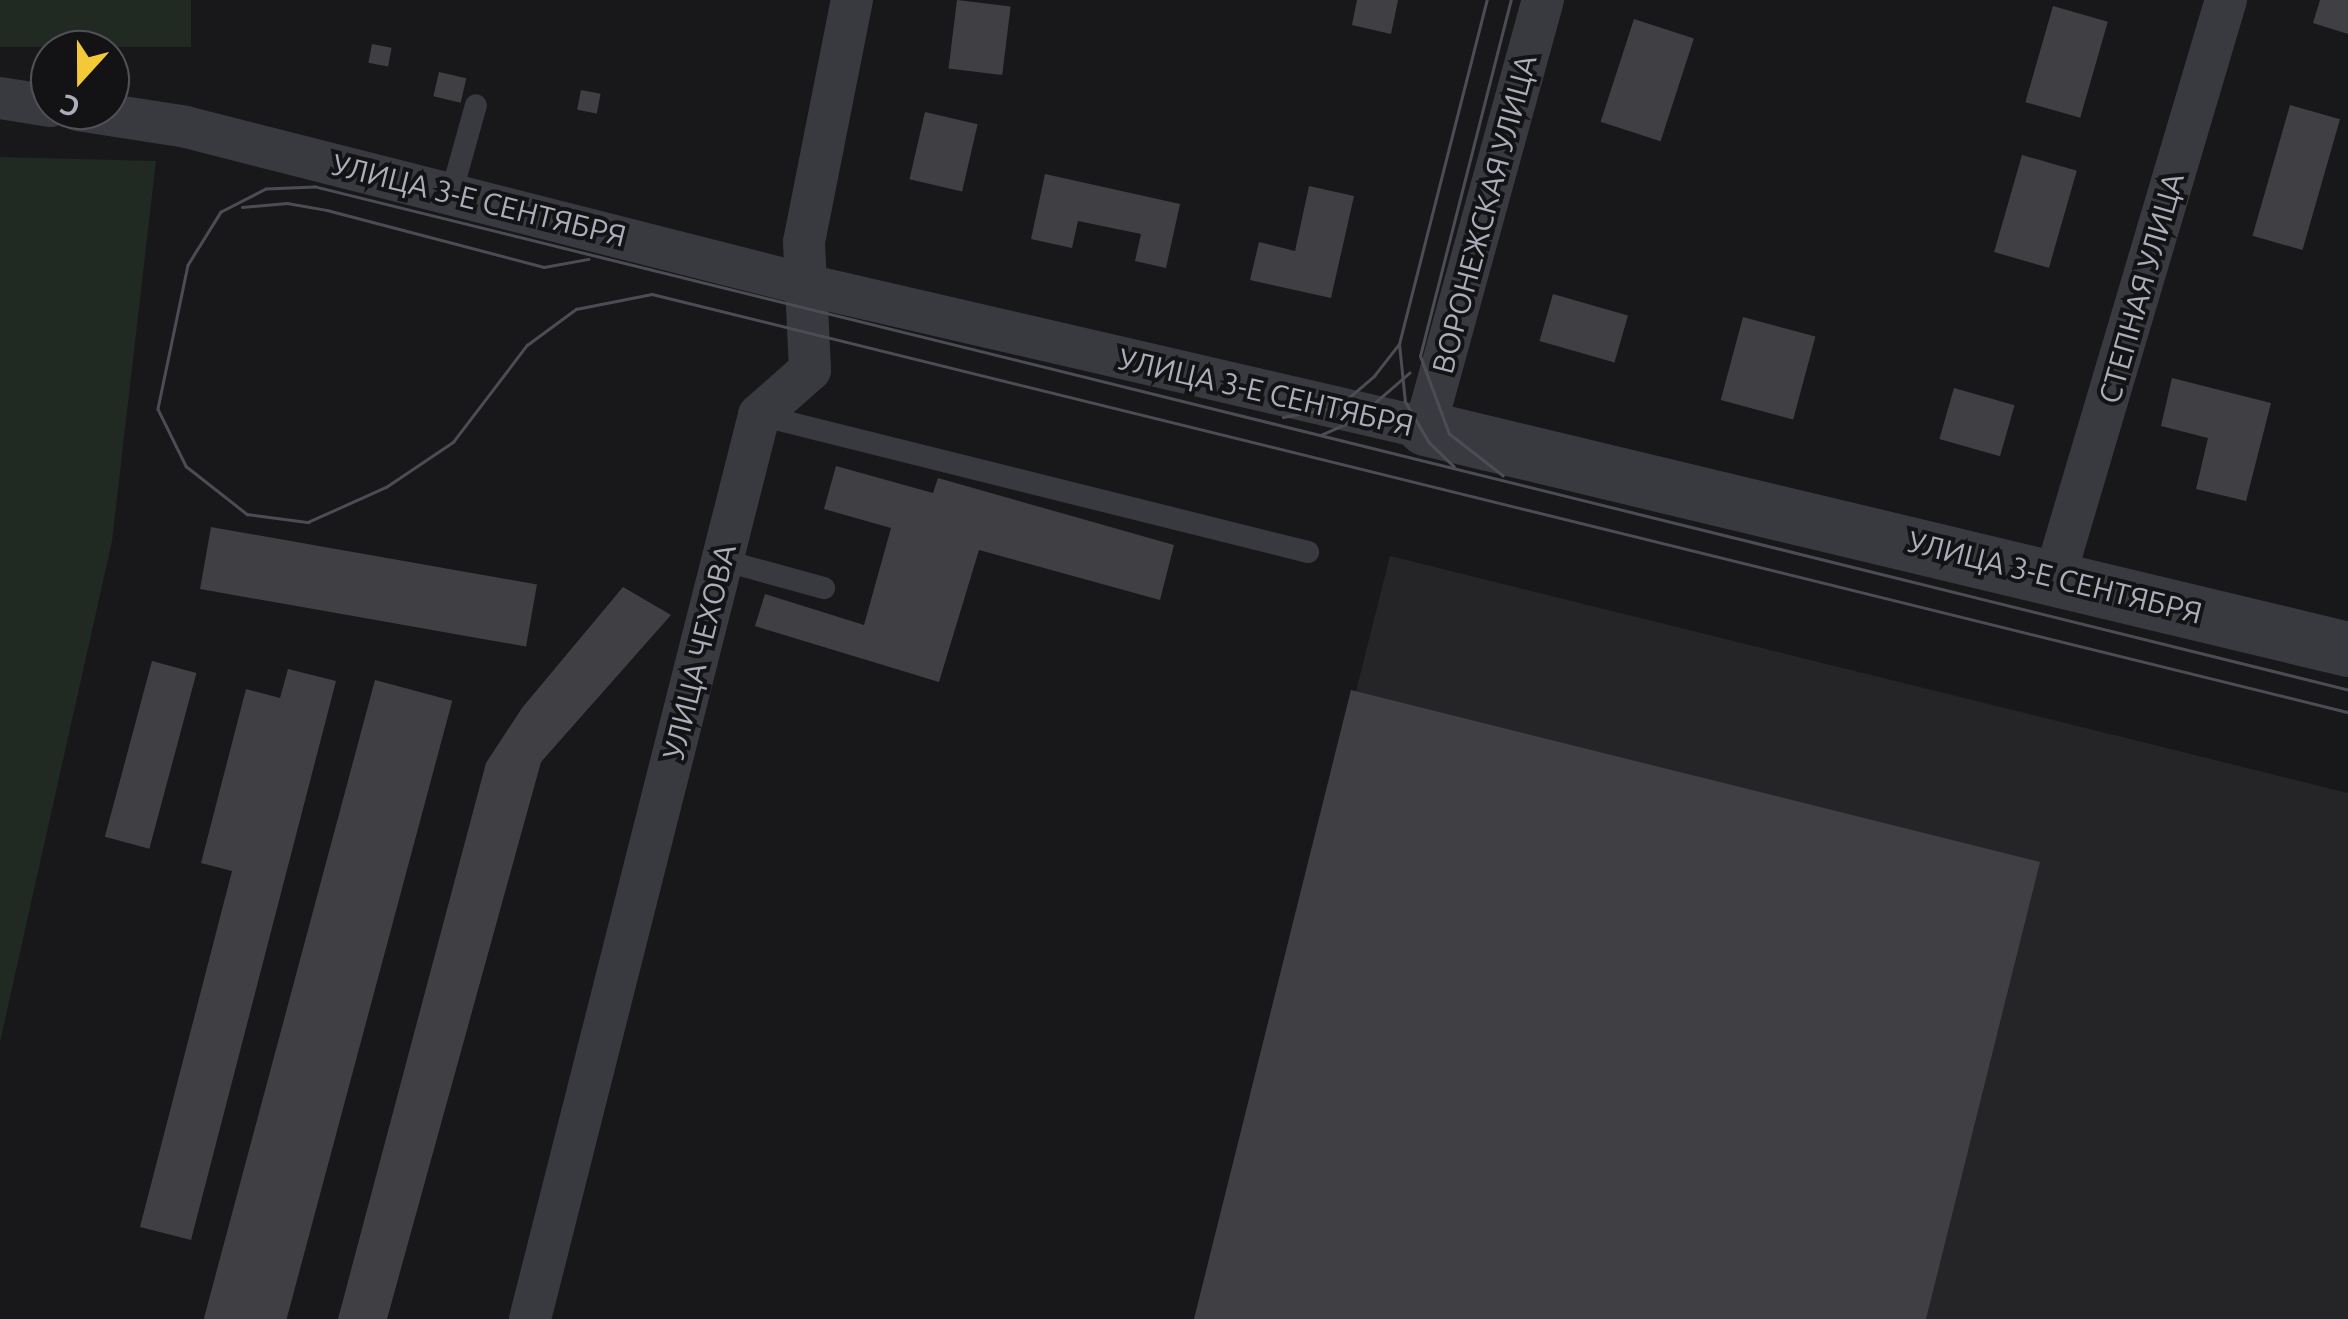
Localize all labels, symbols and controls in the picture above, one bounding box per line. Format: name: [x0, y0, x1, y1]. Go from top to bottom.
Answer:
north arrow: [30, 30, 130, 130]
street label: ВОРОНЕЖСКАЯ УЛИЦА: [1424, 51, 1544, 377]
text: С: [56, 89, 84, 124]
street label: УЛИЦА 3-Е СЕНТЯБРЯ: [328, 146, 630, 254]
street label: СТЕПНАЯ УЛИЦА: [2091, 168, 2191, 408]
street label: УЛИЦА 3-Е СЕНТЯБРЯ: [1115, 341, 1417, 443]
street label: УЛИЦА 3-Е СЕНТЯБРЯ: [1904, 523, 2206, 631]
street label: УЛИЦА ЧЕХОВА: [655, 540, 743, 764]

